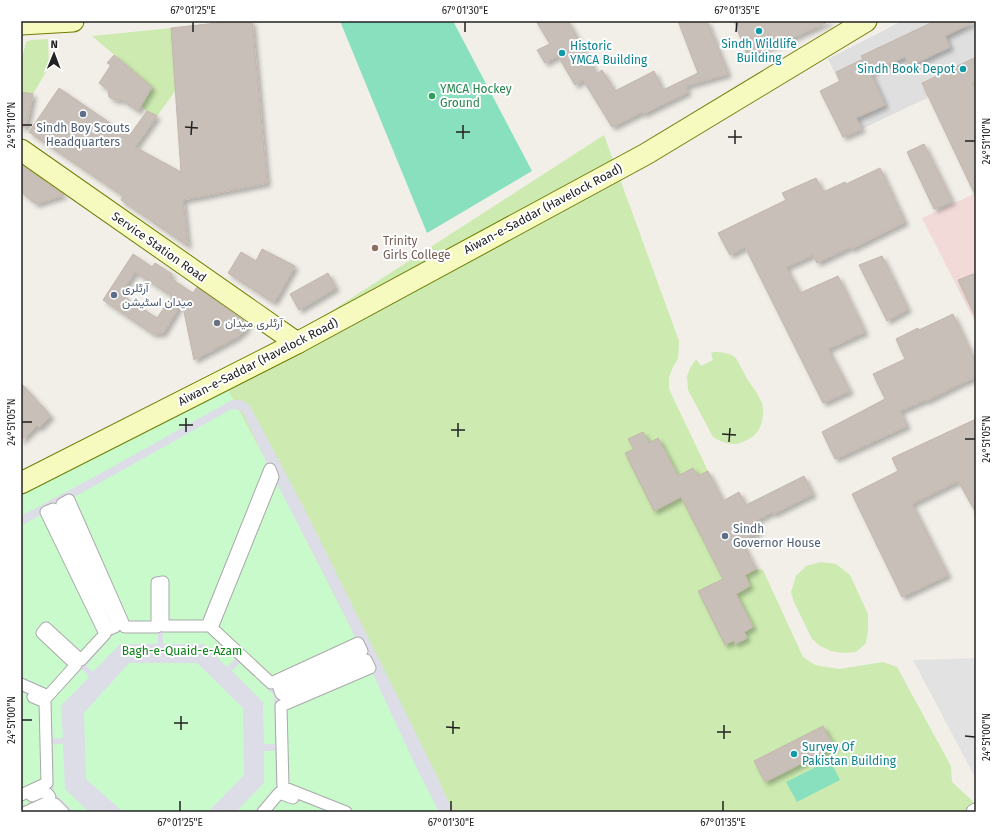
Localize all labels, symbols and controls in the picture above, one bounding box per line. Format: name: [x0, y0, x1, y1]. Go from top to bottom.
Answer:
text: 67°01'25"E: [170, 5, 216, 17]
text: 67°01'30"E: [442, 5, 488, 17]
text: 67°01'35"E: [714, 5, 760, 17]
marker: Sindh Wildlife Building: [754, 26, 764, 36]
north arrow: [34, 34, 74, 74]
place label: Sindh Wildlife Building: [721, 37, 797, 65]
text: N: [50, 38, 58, 51]
place label: Historic YMCA Building: [570, 39, 648, 67]
marker: Historic YMCA Building: [557, 48, 567, 58]
place label: Sindh Book Depot: [857, 62, 956, 76]
marker: Sindh Book Depot: [958, 64, 968, 74]
place label: YMCA Hockey Ground: [440, 82, 512, 110]
marker: YMCA Hockey Ground: [427, 91, 437, 101]
text: 24°51'10"N: [6, 102, 18, 148]
marker: Sindh Boy Scouts Headquarters: [78, 109, 88, 119]
text: 24°51'10"N: [981, 118, 993, 164]
place label: Sindh Boy Scouts Headquarters: [36, 121, 130, 149]
street label: Aiwan-e-Saddar (Havelock Road): [461, 161, 625, 257]
street label: Service Station Road: [109, 209, 209, 285]
place label: Trinity Girls College: [383, 234, 450, 262]
marker: Trinity Girls College: [370, 243, 380, 253]
place label: آرٹلری میدان اسٹیشن: [122, 281, 193, 310]
marker: آرٹلری میدان اسٹیشن: [109, 290, 119, 300]
street label: Aiwan-e-Saddar (Havelock Road): [176, 315, 340, 409]
place label: آرٹلری میدان: [225, 316, 284, 331]
marker: آرٹلری میدان: [212, 318, 222, 328]
text: 24°51'05"N: [6, 398, 18, 446]
text: 24°51'05"N: [981, 415, 993, 463]
place label: Sindh Governor House: [733, 522, 821, 550]
marker: Sindh Governor House: [720, 531, 730, 541]
park label: Bagh-e-Quaid-e-Azam: [122, 644, 242, 658]
text: 24°51'00"N: [6, 696, 18, 744]
text: 24°51'00"N: [981, 713, 993, 761]
place label: Survey Of Pakistan Building: [802, 740, 897, 768]
marker: Survey Of Pakistan Building: [789, 749, 799, 759]
text: 67°01'25"E: [157, 817, 203, 829]
text: 67°01'30"E: [428, 817, 474, 829]
text: 67°01'35"E: [700, 817, 746, 829]

